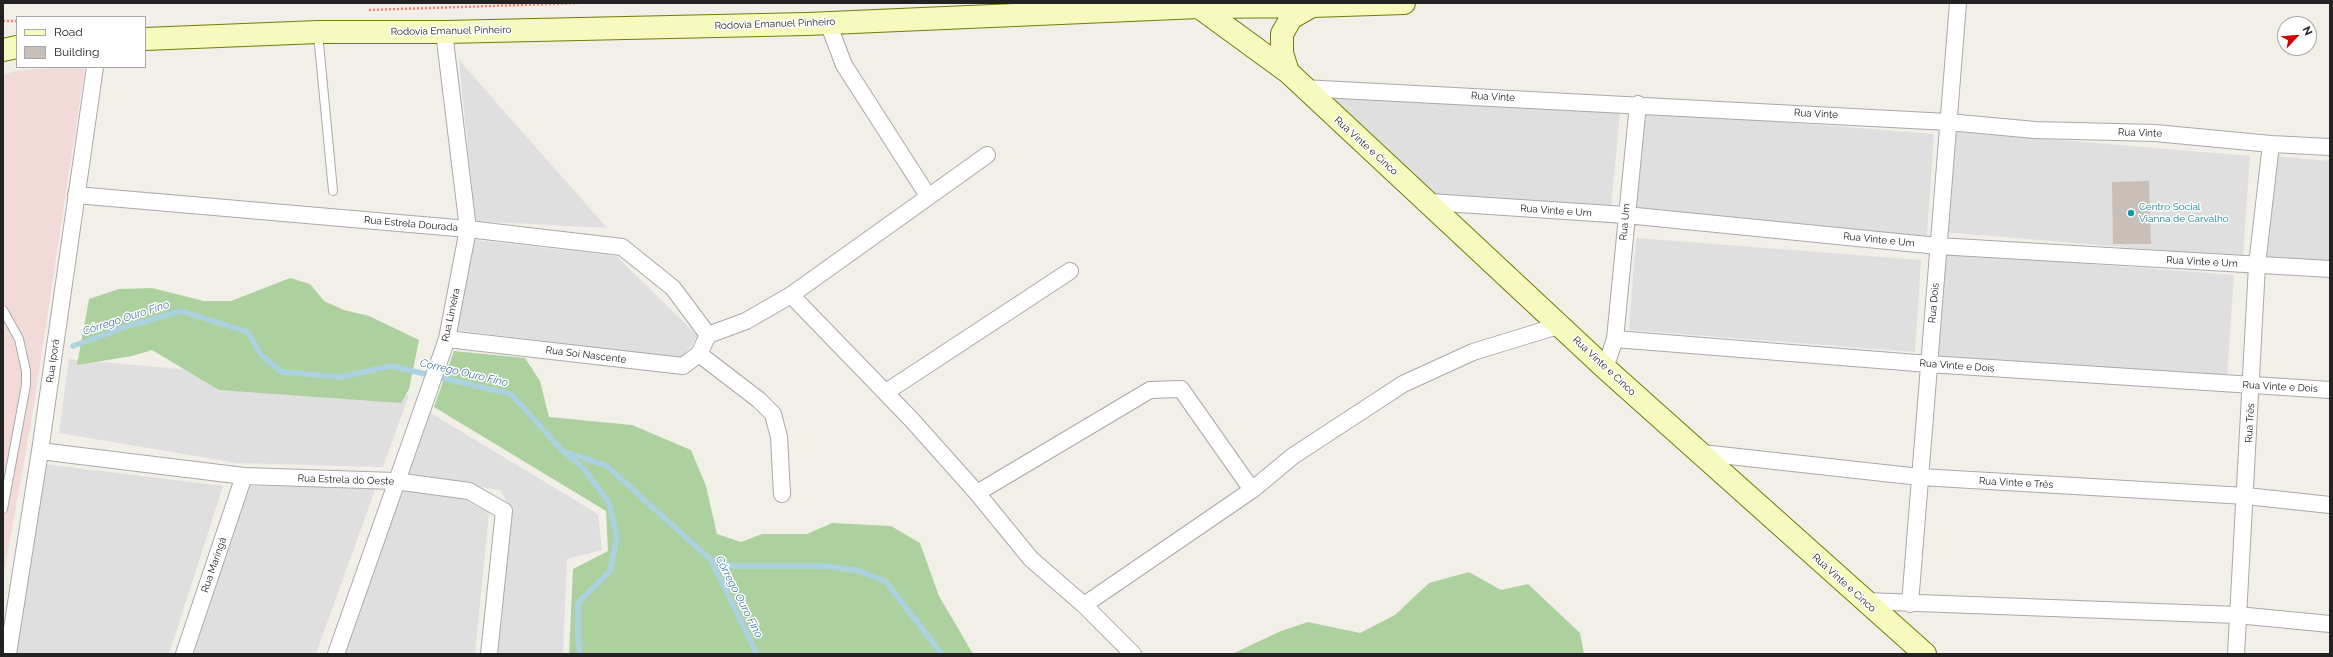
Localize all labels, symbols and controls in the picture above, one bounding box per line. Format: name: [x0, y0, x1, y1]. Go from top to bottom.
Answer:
legend: [16, 16, 146, 68]
street label: Rodovia Emanuel Pinheiro: [714, 16, 836, 32]
north arrow: [2277, 16, 2317, 56]
street label: Rodovia Emanuel Pinheiro: [391, 24, 511, 38]
text: N: [2300, 24, 2315, 38]
text: Road: [54, 25, 83, 39]
text: Building: [54, 45, 100, 59]
street label: Rua Vinte: [1471, 90, 1515, 104]
street label: Rua Vinte: [1794, 107, 1838, 121]
street label: Rua Vinte e Cinco: [1332, 114, 1400, 178]
street label: Rua Vinte: [2118, 126, 2162, 140]
place label: Centro Social Vianna de Carvalho: [2139, 201, 2229, 224]
street label: Rua Vinte e Um: [1520, 203, 1592, 219]
street label: Rua Um: [1617, 203, 1633, 241]
marker: Centro Social Vianna de Carvalho: [2126, 208, 2136, 218]
street label: Rua Estrela Dourada: [364, 214, 458, 234]
street label: Rua Vinte e Um: [1843, 230, 1915, 250]
street label: Rua Vinte e Um: [2166, 254, 2238, 270]
street label: Rua Dois: [1926, 282, 1942, 324]
street label: Rua Limeira: [439, 287, 463, 343]
water label: Córrego Ouro Fino: [81, 298, 171, 338]
street label: Rua Vinte e Cinco: [1570, 334, 1638, 398]
street label: Rua Iporá: [44, 338, 62, 384]
street label: Rua Soi Nascente: [545, 344, 627, 366]
water label: Córrego Ouro Fino: [419, 356, 509, 390]
street label: Rua Vinte e Dois: [1919, 357, 1995, 375]
street label: Rua Vinte e Dois: [2242, 379, 2318, 395]
street label: Rua Três: [2243, 403, 2257, 443]
street label: Rua Estrela do Oeste: [297, 472, 395, 488]
street label: Rua Vinte e Três: [1978, 475, 2054, 491]
street label: Rua Maringá: [199, 536, 229, 594]
street label: Rua Vinte e Cinco: [1810, 551, 1878, 615]
water label: Córrego Ouro Fino: [713, 554, 765, 640]

